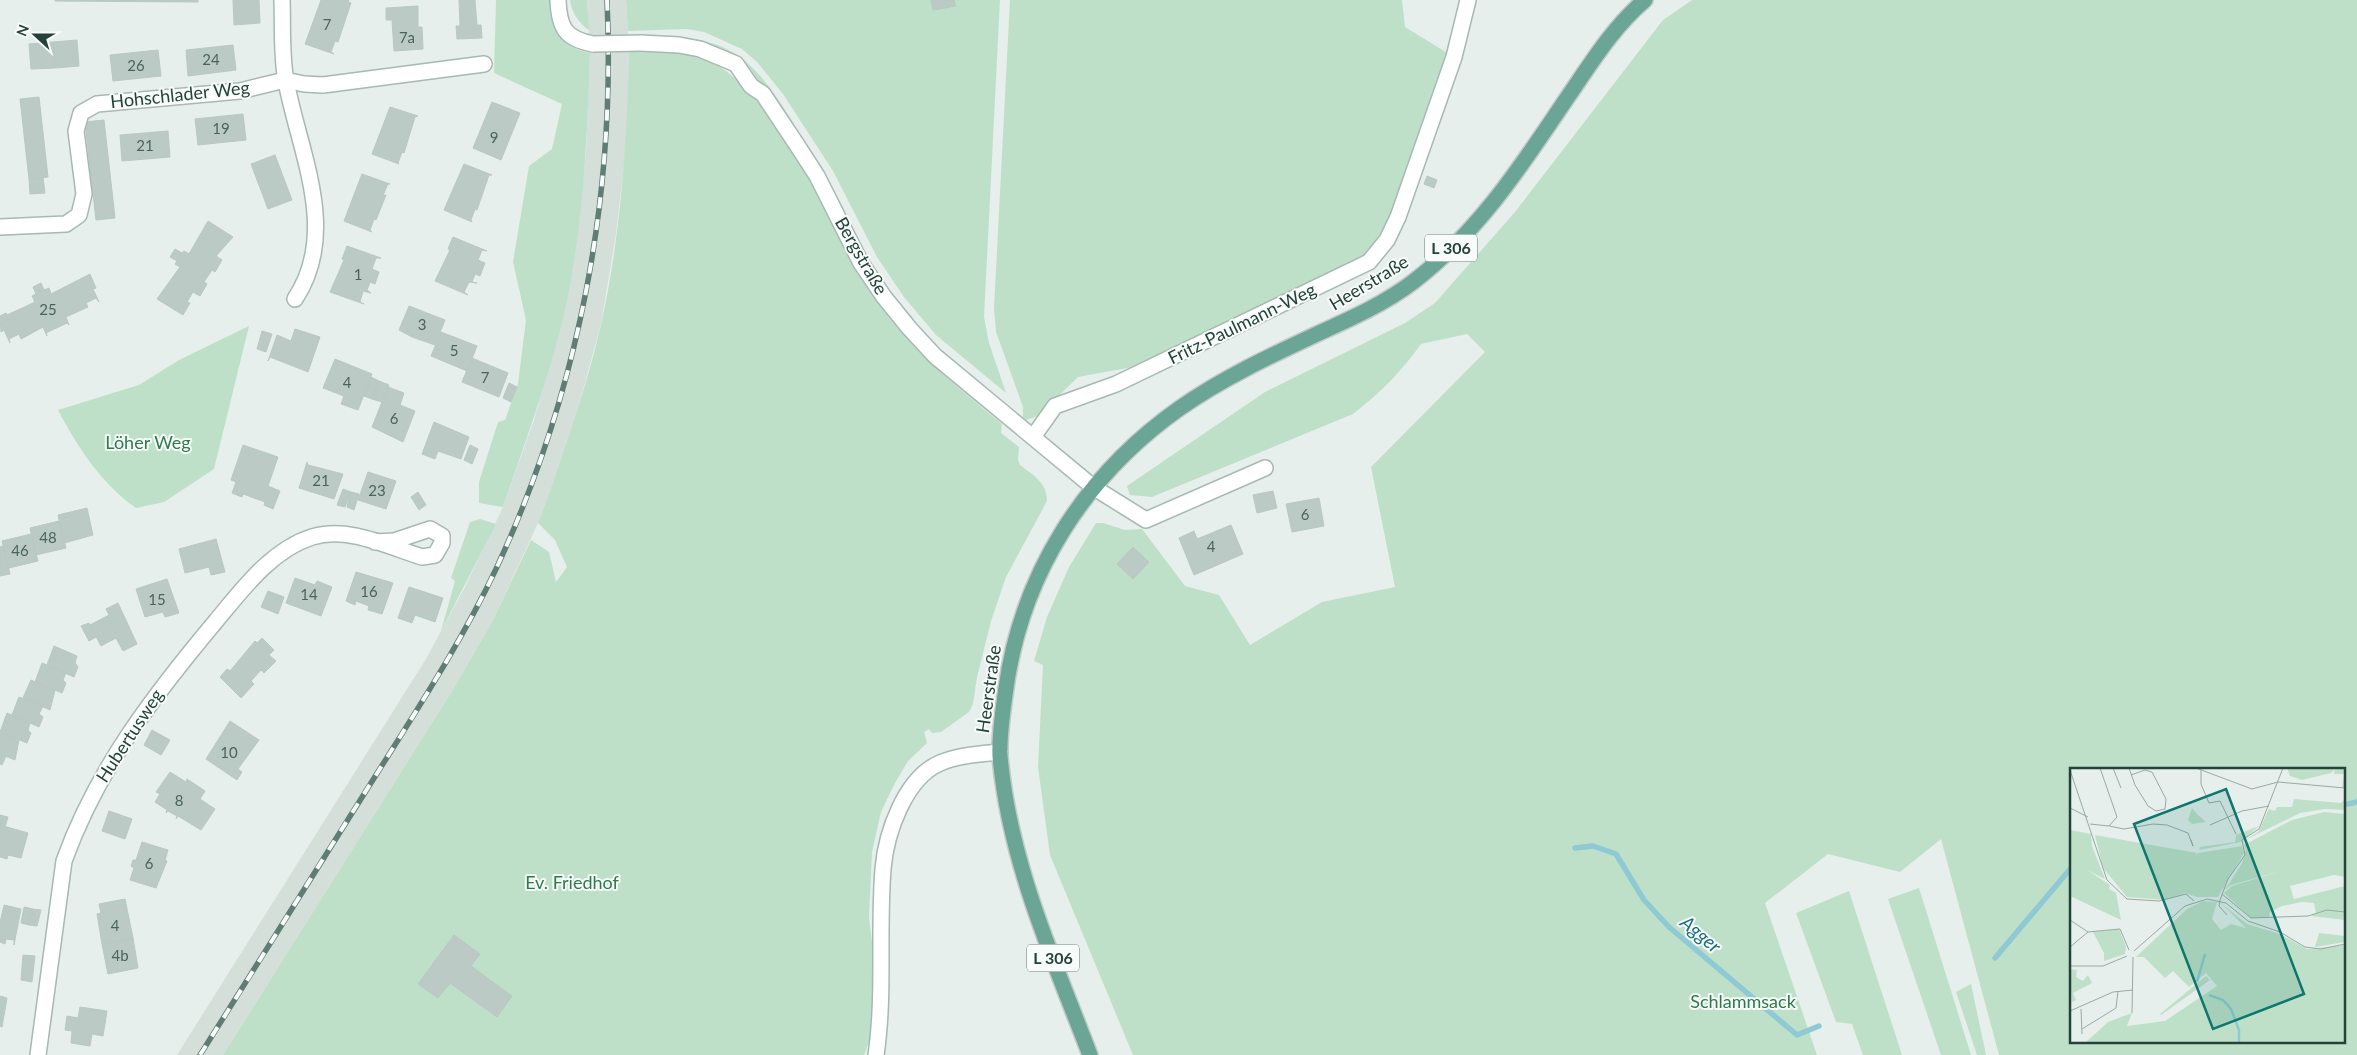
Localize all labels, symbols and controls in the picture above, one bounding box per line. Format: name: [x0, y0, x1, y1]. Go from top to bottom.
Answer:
north arrow: [10, 10, 60, 60]
house number: 7: [323, 15, 332, 33]
text: N: [13, 22, 32, 38]
house number: 7a: [399, 28, 415, 46]
house number: 24: [202, 50, 220, 68]
house number: 26: [127, 56, 145, 74]
street label: Hohschlader Weg: [109, 76, 251, 112]
house number: 19: [212, 119, 230, 137]
house number: 9: [490, 128, 498, 146]
house number: 21: [136, 136, 154, 154]
street label: Bergstraße: [831, 213, 893, 298]
road number: L 306: [1425, 234, 1477, 262]
street label: Heerstraße: [1325, 250, 1412, 314]
house number: 1: [354, 265, 362, 283]
street label: Fritz-Paulmann-Weg: [1164, 278, 1319, 368]
house number: 25: [39, 300, 57, 318]
house number: 3: [418, 315, 426, 333]
house number: 5: [450, 341, 458, 359]
house number: 7: [481, 368, 490, 386]
house number: 4: [343, 373, 352, 391]
house number: 6: [390, 409, 399, 427]
park label: Löher Weg: [105, 431, 191, 453]
house number: 21: [312, 471, 330, 489]
house number: 23: [368, 481, 386, 499]
house number: 6: [1301, 505, 1310, 523]
house number: 48: [39, 528, 57, 546]
house number: 4: [1207, 537, 1216, 555]
house number: 46: [11, 541, 29, 559]
house number: 16: [360, 582, 378, 600]
house number: 14: [300, 585, 318, 603]
house number: 15: [148, 590, 166, 608]
street label: Heerstraße: [971, 643, 1005, 734]
street label: Hubertusweg: [91, 685, 168, 786]
house number: 10: [220, 743, 238, 761]
inset map: [2070, 768, 2344, 1042]
house number: 8: [175, 791, 183, 809]
house number: 6: [145, 854, 154, 872]
park label: Ev. Friedhof: [525, 871, 620, 893]
water label: Agger: [1676, 909, 1727, 957]
house number: 4: [111, 916, 120, 934]
road number: L 306: [1027, 944, 1079, 971]
house number: 4b: [111, 946, 129, 964]
park label: Schlammsack: [1690, 990, 1797, 1012]

